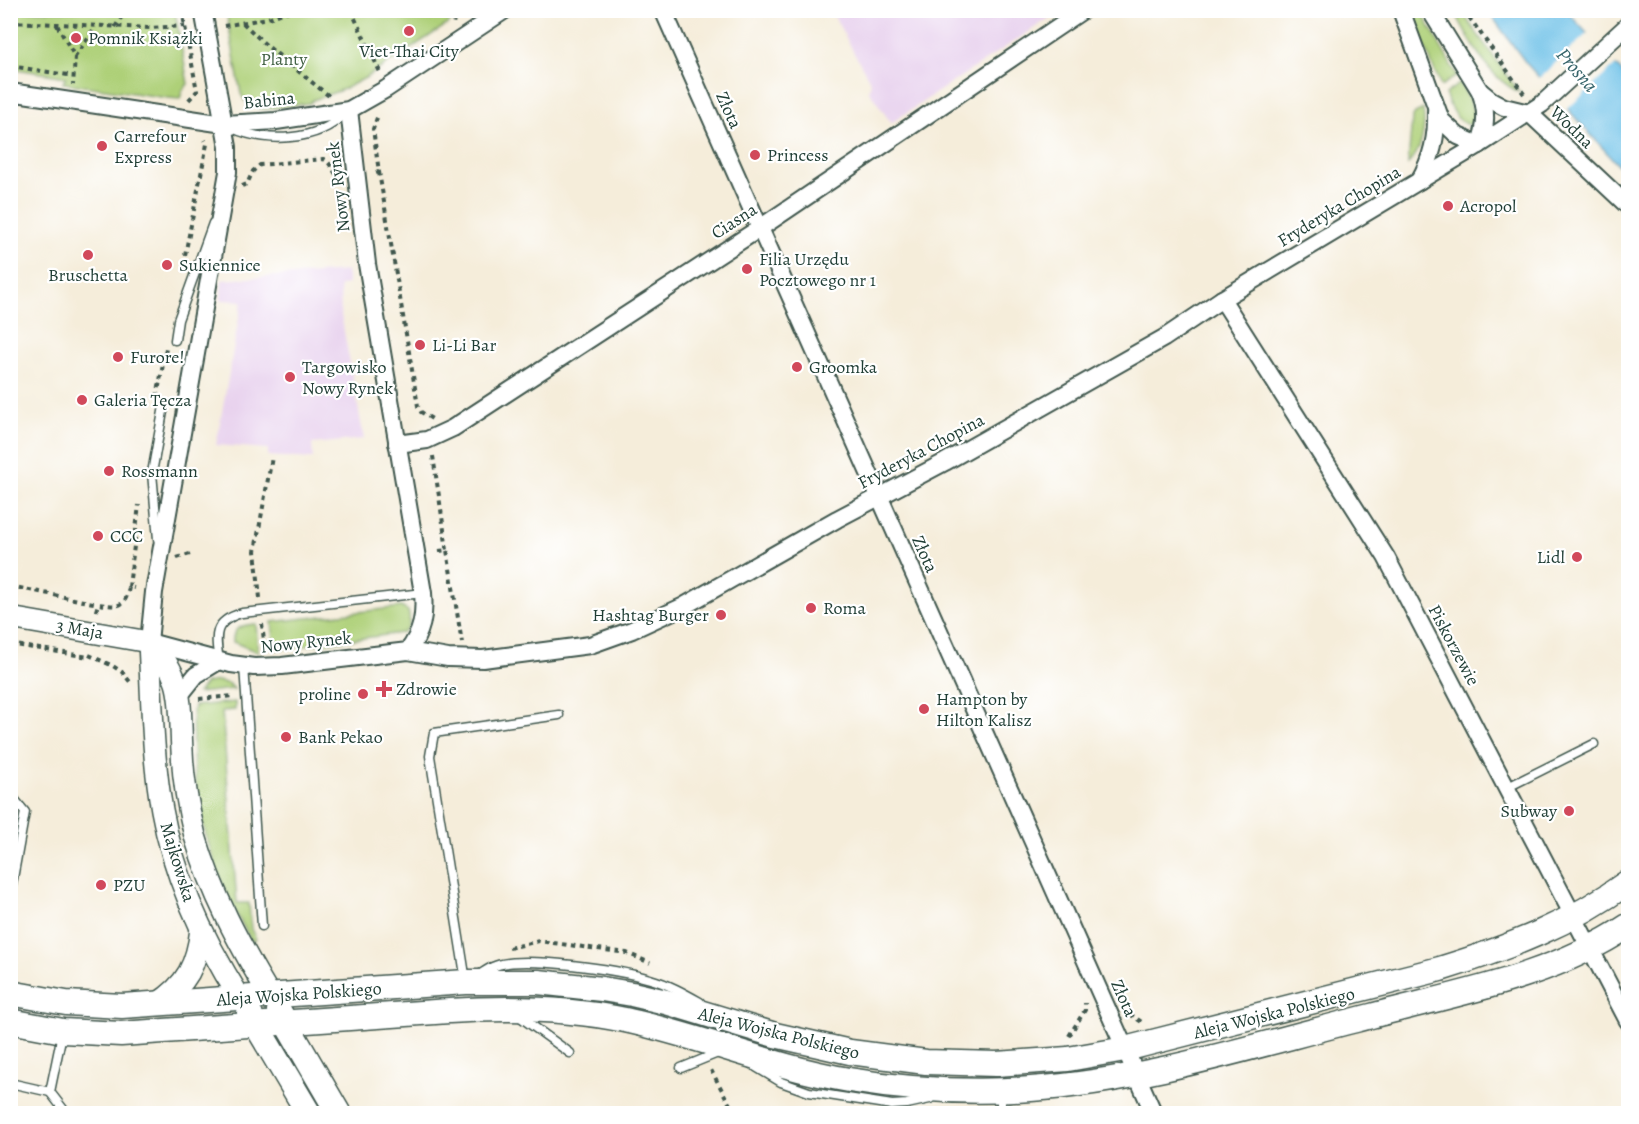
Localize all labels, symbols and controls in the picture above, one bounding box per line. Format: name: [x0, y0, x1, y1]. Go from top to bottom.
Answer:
marker: Viet-Thai City: [402, 24, 416, 38]
place label: Pomnik Książki: [88, 26, 203, 50]
marker: Pomnik Książki: [69, 31, 83, 45]
place label: Viet-Thai City: [358, 39, 460, 63]
water label: Prosna: [1550, 42, 1604, 98]
park label: Planty: [261, 47, 308, 71]
street label: Babina: [242, 85, 297, 115]
street label: Złota: [710, 88, 748, 133]
street label: Wodna: [1544, 100, 1600, 154]
place label: Carrefour Express: [114, 124, 187, 169]
marker: Carrefour Express: [95, 139, 109, 153]
street label: Nowy Rynek: [321, 140, 355, 234]
place label: Princess: [767, 143, 828, 167]
marker: Princess: [748, 148, 762, 162]
street label: Fryderyka Chopina: [1273, 159, 1406, 252]
place label: Acropol: [1459, 194, 1517, 218]
street label: Ciasna: [707, 197, 762, 245]
marker: Acropol: [1441, 199, 1455, 213]
place label: Filia Urzędu Pocztowego nr 1: [759, 247, 876, 292]
marker: Bruschetta: [81, 248, 95, 262]
place label: Sukiennice: [179, 253, 261, 277]
marker: Sukiennice: [160, 258, 174, 272]
marker: Filia Urzędu Pocztowego nr 1: [740, 262, 754, 276]
place label: Bruschetta: [48, 263, 129, 287]
place label: Li-Li Bar: [432, 333, 496, 357]
marker: Li-Li Bar: [413, 338, 427, 352]
place label: Furore!: [130, 345, 185, 369]
marker: Furore!: [111, 350, 125, 364]
place label: Targowisko Nowy Rynek: [302, 355, 393, 400]
place label: Groomka: [809, 355, 878, 379]
marker: Groomka: [790, 360, 804, 374]
marker: Targowisko Nowy Rynek: [283, 370, 297, 384]
place label: Galeria Tęcza: [94, 388, 192, 412]
marker: Galeria Tęcza: [75, 393, 89, 407]
street label: Fryderyka Chopina: [854, 407, 989, 494]
place label: Rossmann: [121, 459, 198, 483]
marker: Rossmann: [102, 464, 116, 478]
place label: CCC: [110, 524, 143, 548]
marker: CCC: [91, 529, 105, 543]
street label: Złota: [906, 532, 944, 577]
place label: Lidl: [1537, 545, 1566, 569]
marker: Lidl: [1570, 550, 1584, 564]
place label: Roma: [823, 596, 866, 620]
street label: Piskorzewie: [1423, 600, 1485, 690]
marker: Roma: [804, 601, 818, 615]
place label: Hashtag Burger: [592, 603, 709, 627]
marker: Hashtag Burger: [714, 608, 728, 622]
street label: 3 Maja: [55, 613, 106, 645]
street label: Nowy Rynek: [259, 625, 353, 659]
place label: Zdrowie: [396, 677, 457, 701]
place label: proline: [298, 682, 351, 706]
marker: Zdrowie: [377, 682, 391, 696]
marker: proline: [356, 687, 370, 701]
place label: Hampton by Hilton Kalisz: [936, 687, 1032, 732]
marker: Hampton by Hilton Kalisz: [917, 702, 931, 716]
place label: Bank Pekao: [298, 725, 383, 749]
marker: Bank Pekao: [279, 730, 293, 744]
place label: Subway: [1500, 799, 1558, 823]
marker: Subway: [1562, 804, 1576, 818]
street label: Majkowska: [155, 819, 202, 905]
place label: PZU: [113, 873, 145, 897]
marker: PZU: [94, 878, 108, 892]
street label: Aleja Wojska Polskiego: [215, 976, 382, 1012]
street label: Złota: [1105, 976, 1143, 1021]
street label: Aleja Wojska Polskiego: [1190, 981, 1357, 1045]
street label: Aleja Wojska Polskiego: [695, 1001, 862, 1065]

